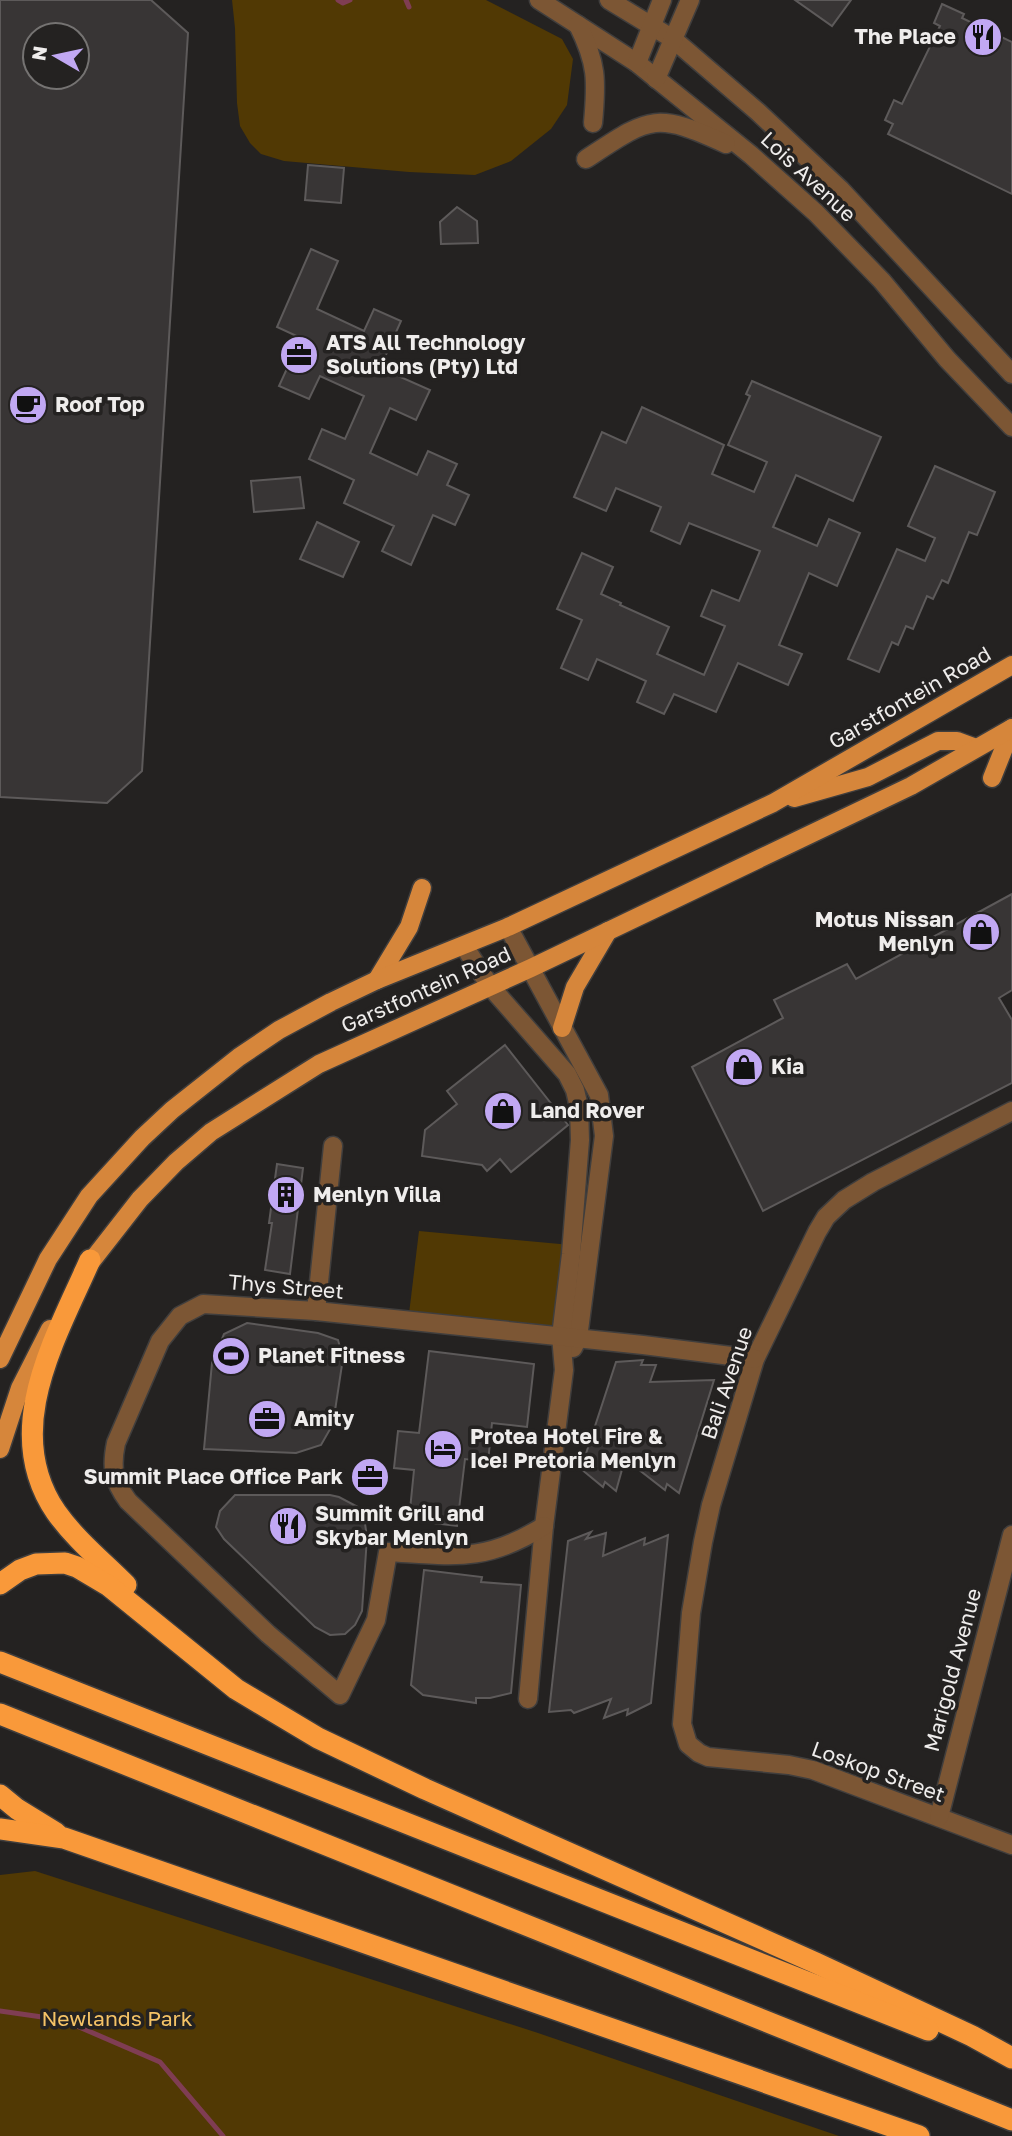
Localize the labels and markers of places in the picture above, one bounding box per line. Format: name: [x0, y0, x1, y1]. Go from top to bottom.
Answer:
restaurant icon: The Place: [962, 16, 1004, 58]
place label: The Place: [854, 23, 956, 49]
place label: ATS All Technology Solutions (Pty) Ltd: [326, 329, 526, 379]
office icon: ATS All Technology Solutions (Pty) Ltd: [278, 334, 320, 376]
cafe icon: Roof Top: [7, 384, 49, 426]
place label: Roof Top: [55, 391, 145, 417]
place label: Motus Nissan Menlyn: [815, 906, 954, 956]
shop icon: Motus Nissan Menlyn: [960, 911, 1002, 953]
shop icon: Kia: [723, 1046, 765, 1088]
place label: Kia: [771, 1053, 804, 1079]
shop icon: Land Rover: [482, 1090, 524, 1132]
place label: Land Rover: [530, 1097, 644, 1123]
building icon: Menlyn Villa: [265, 1174, 307, 1216]
place label: Menlyn Villa: [313, 1181, 441, 1207]
sports icon: Planet Fitness: [210, 1335, 252, 1377]
place label: Planet Fitness: [258, 1342, 405, 1368]
office icon: Amity: [246, 1398, 288, 1440]
place label: Amity: [294, 1405, 355, 1431]
place label: Protea Hotel Fire & Ice! Pretoria Menlyn: [470, 1423, 676, 1473]
hotel icon: Protea Hotel Fire & Ice! Pretoria Menlyn: [422, 1428, 464, 1470]
office icon: Summit Place Office Park: [349, 1456, 391, 1498]
place label: Summit Place Office Park: [84, 1463, 343, 1489]
place label: Summit Grill and Skybar Menlyn: [315, 1500, 484, 1550]
restaurant icon: Summit Grill and Skybar Menlyn: [267, 1505, 309, 1547]

